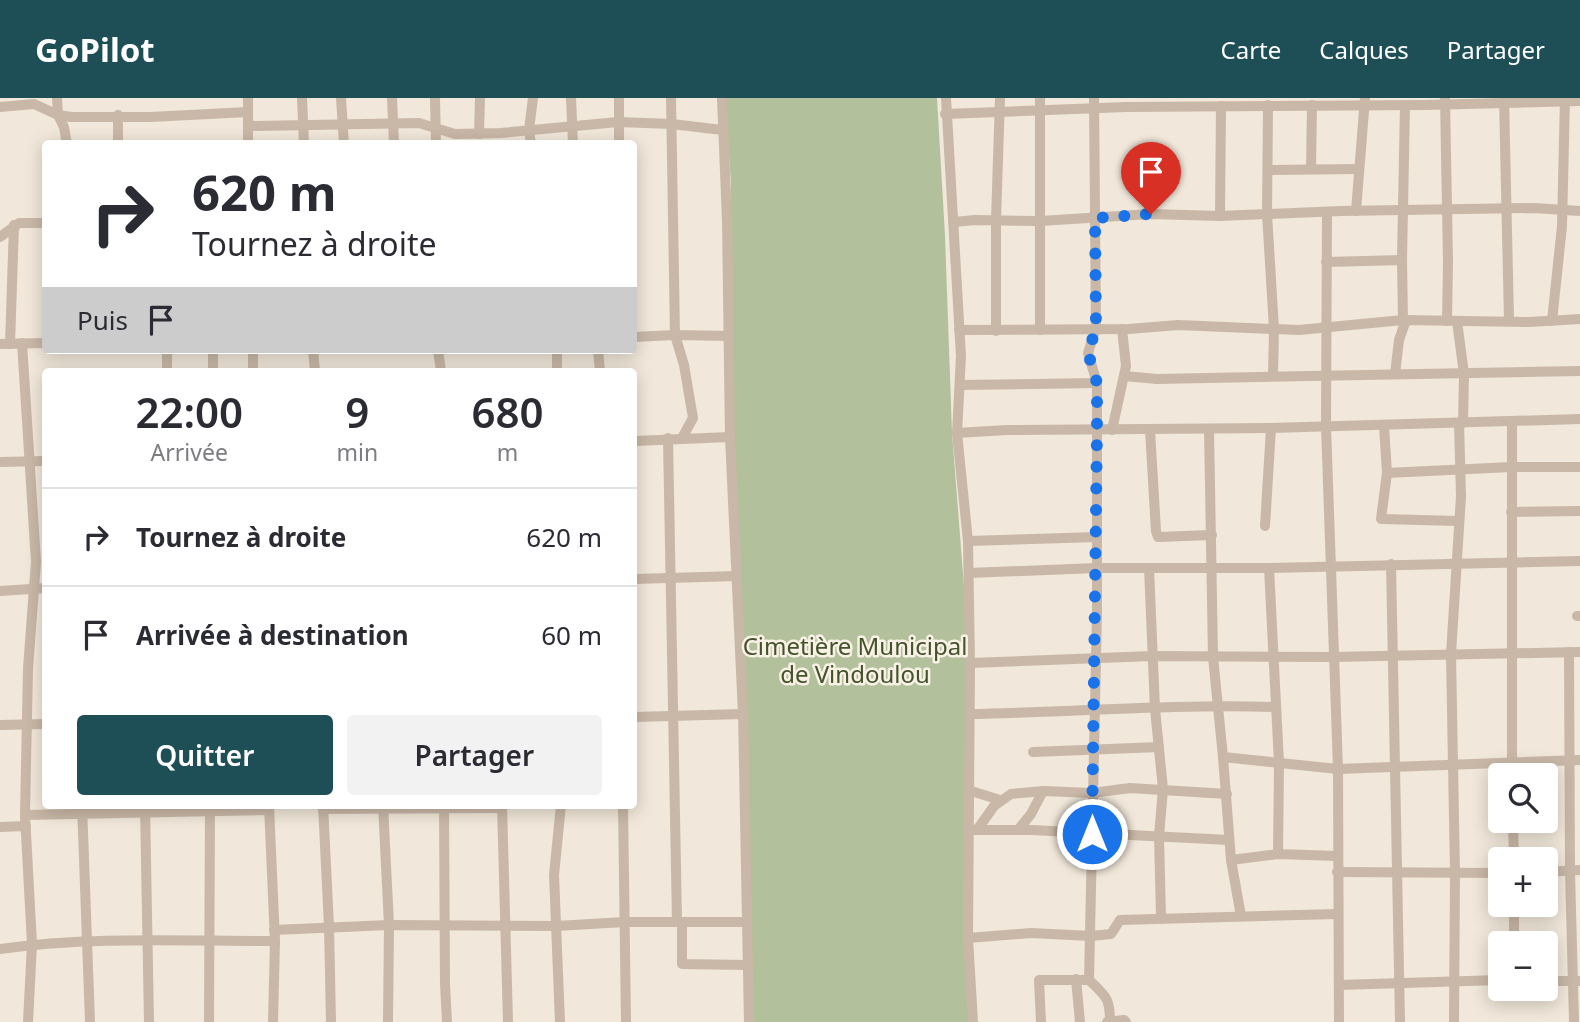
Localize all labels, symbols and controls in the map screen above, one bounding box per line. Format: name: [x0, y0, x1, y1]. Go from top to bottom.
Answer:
text: GoPilot: [35, 27, 155, 72]
text: Carte: [1221, 33, 1281, 66]
text: Calques: [1319, 33, 1409, 66]
text: Partager: [1447, 33, 1545, 66]
pin: [1121, 142, 1181, 214]
icon: arrive: [1132, 153, 1170, 191]
text: 620 m: [192, 159, 337, 225]
icon: right: [77, 168, 168, 259]
text: Tournez à droite: [192, 222, 437, 265]
icon: arrive: [142, 301, 180, 339]
text: Puis: [77, 302, 128, 338]
text: 22:00: [135, 383, 243, 440]
text: 9: [345, 383, 369, 440]
text: 680: [472, 383, 544, 440]
text: Arrivée: [151, 436, 228, 468]
text: min: [336, 436, 378, 468]
text: m: [497, 436, 518, 468]
icon: right: [77, 518, 115, 556]
text: Tournez à droite: [136, 519, 346, 555]
text: 620 m: [526, 519, 602, 555]
icon: arrive: [77, 616, 115, 654]
text: Arrivée à destination: [136, 617, 409, 653]
text: 60 m: [541, 617, 602, 653]
park label: Cimetière Municipal de Vindoulou: [743, 629, 967, 690]
button: Quitter: [77, 715, 333, 795]
button: Partager: [347, 715, 602, 795]
map controls: [1488, 763, 1558, 1001]
button: search: [1488, 763, 1558, 833]
position arrow: [1055, 797, 1129, 871]
button: +: [1488, 847, 1558, 917]
button: −: [1488, 931, 1558, 1001]

